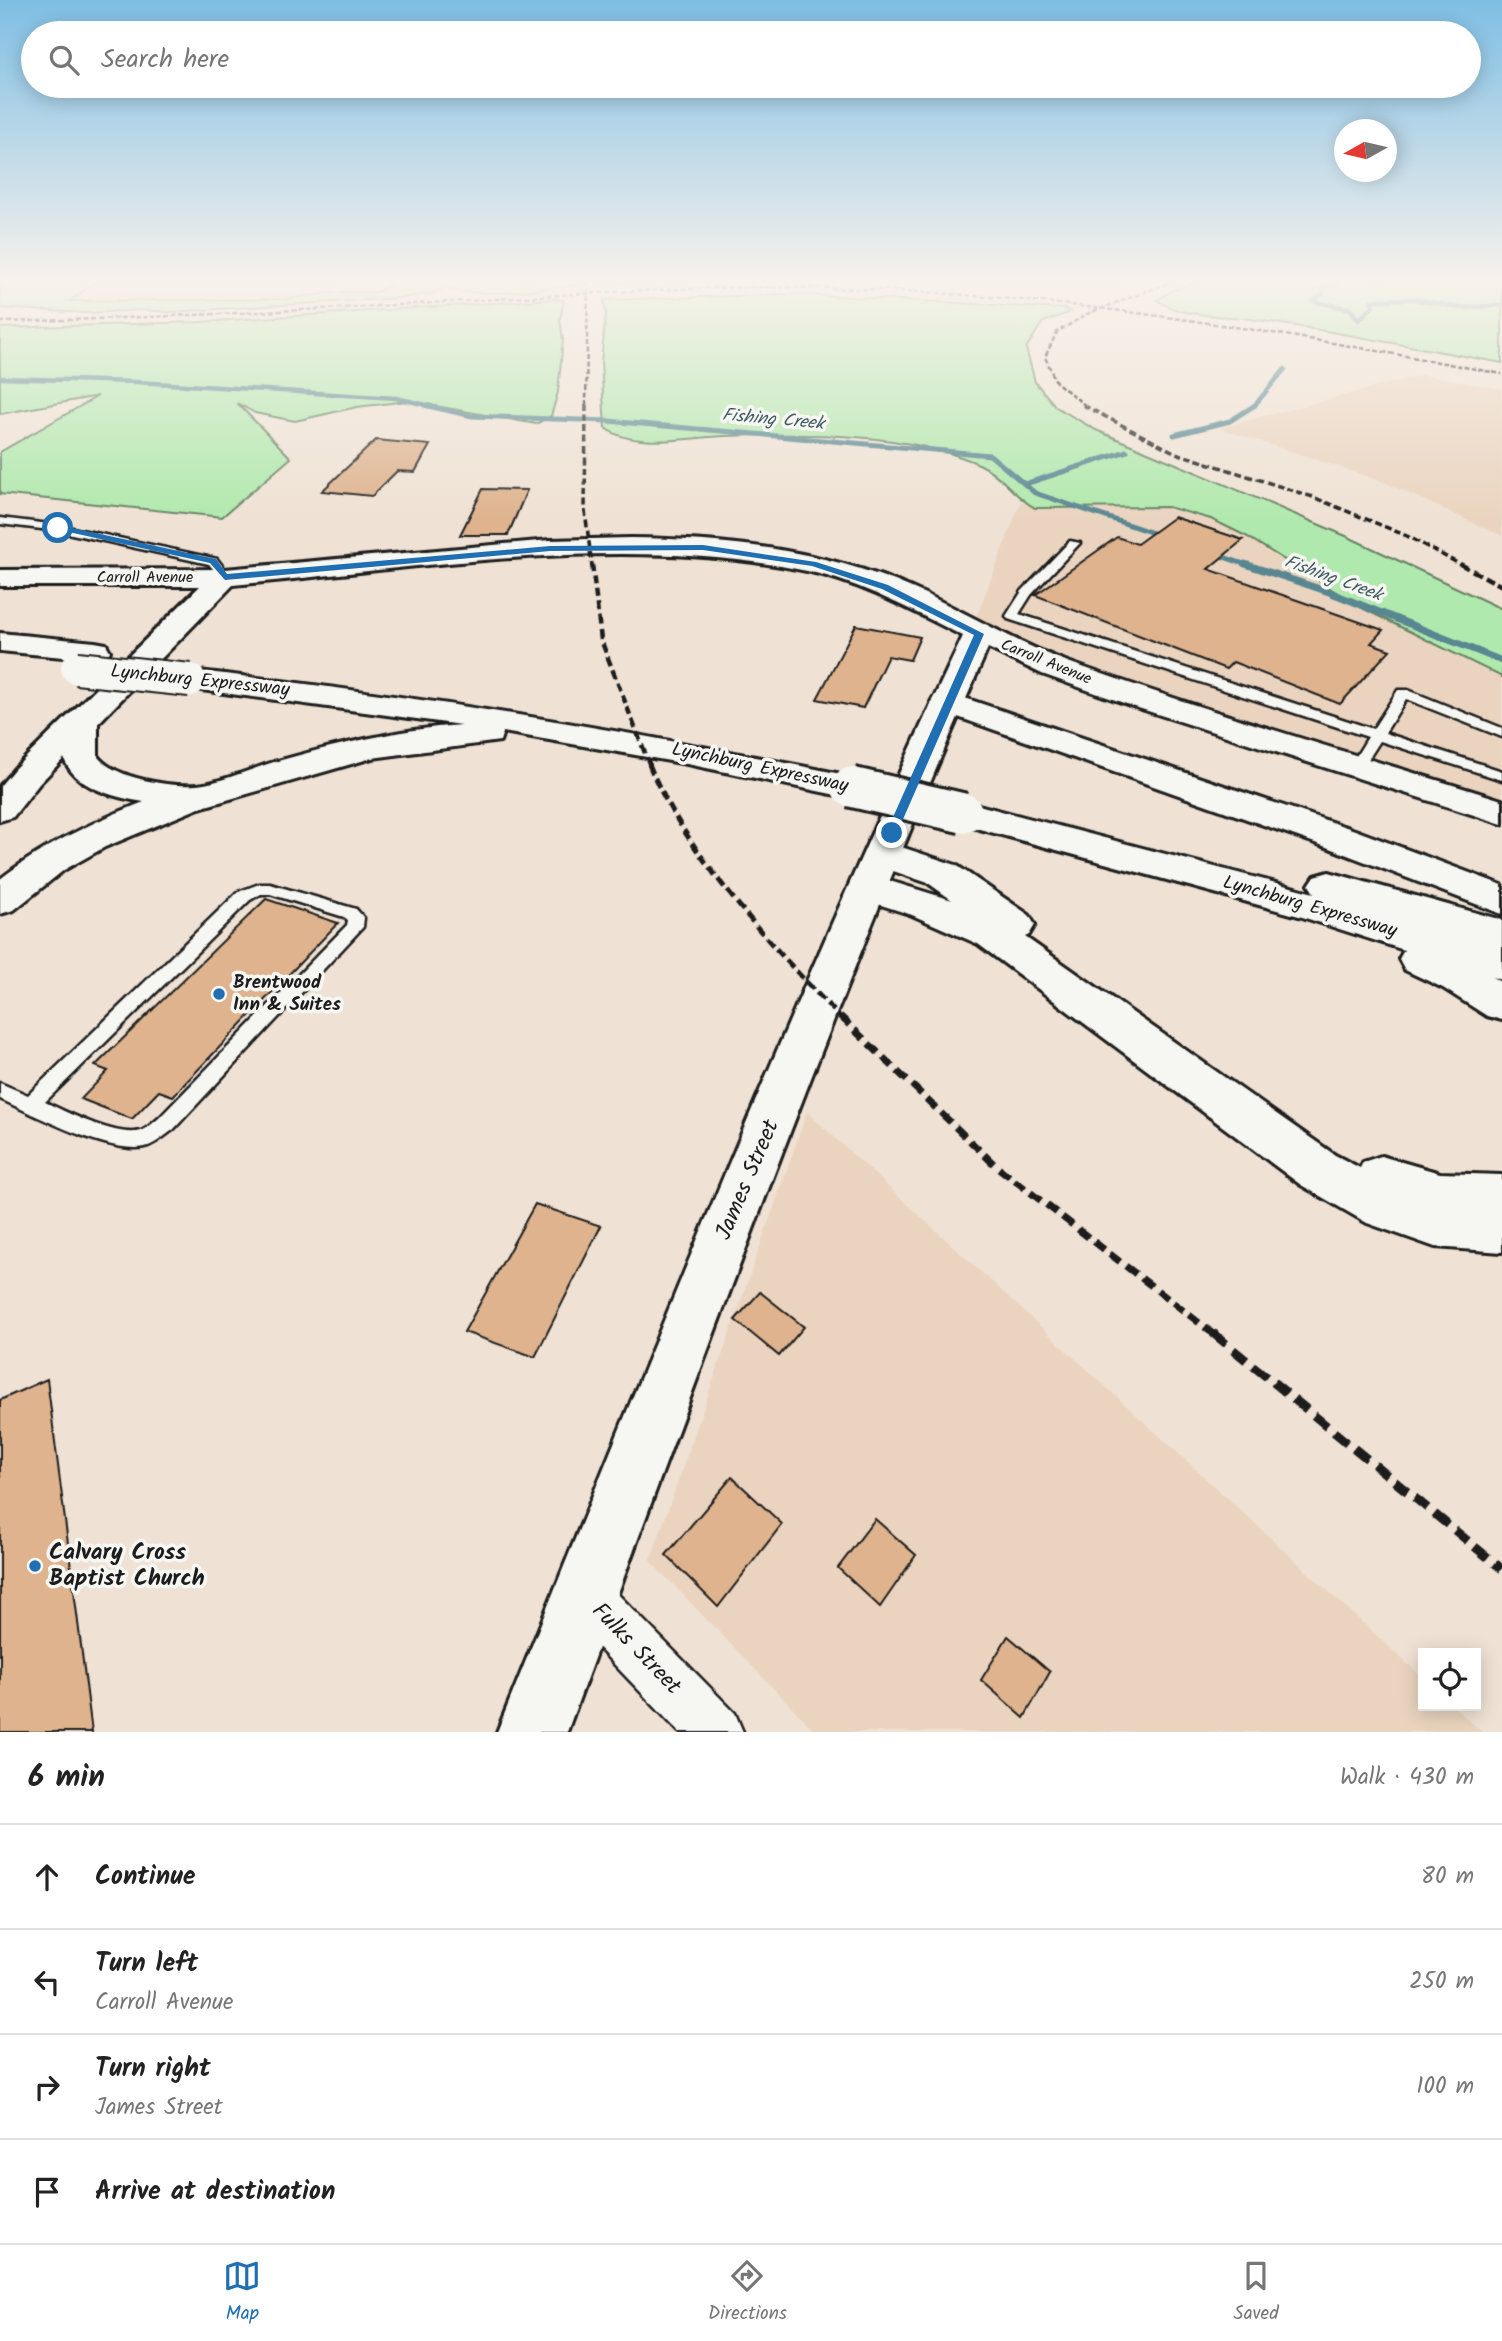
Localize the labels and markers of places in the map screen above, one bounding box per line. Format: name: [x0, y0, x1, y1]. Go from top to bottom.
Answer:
place label: Brentwood Inn & Suites: [233, 968, 341, 1020]
marker: Brentwood Inn & Suites: [211, 986, 227, 1002]
place label: Calvary Cross Baptist Church: [49, 1535, 205, 1597]
marker: Calvary Cross Baptist Church: [27, 1558, 43, 1574]

